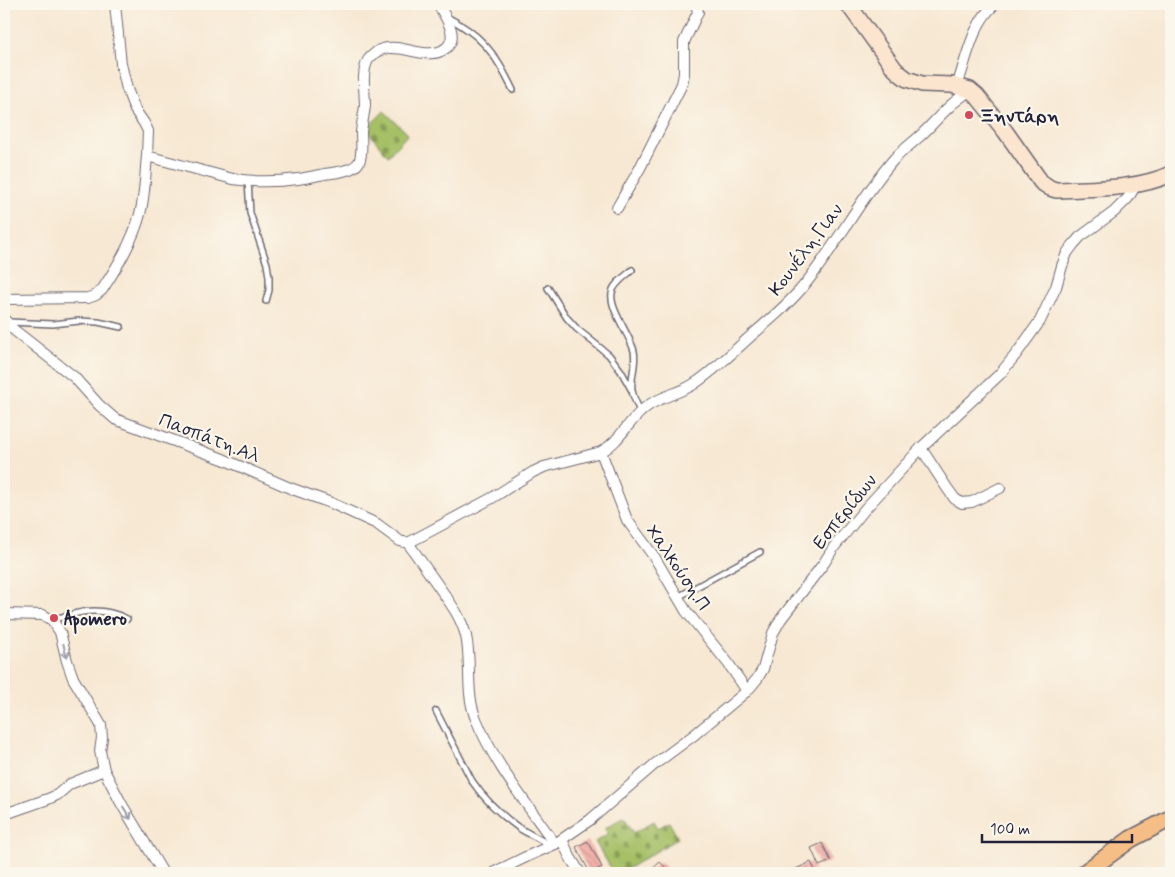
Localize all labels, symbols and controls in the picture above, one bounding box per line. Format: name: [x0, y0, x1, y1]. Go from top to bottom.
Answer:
place label: Ξηντάρη: [979, 104, 1059, 129]
marker: Ξηντάρη: [963, 109, 975, 121]
street label: Κουνέλη.Γιαν: [763, 199, 849, 301]
street label: Πασπάτη.Αλ: [155, 408, 264, 469]
street label: Εσπερίδων: [807, 469, 883, 555]
street label: Χαλκούση.Π: [640, 520, 716, 616]
place label: Apomero: [64, 607, 127, 634]
marker: Apomero: [48, 612, 60, 624]
one-way arrow: [61, 643, 70, 659]
one-way arrow: [122, 806, 132, 820]
scale bar: [982, 812, 1132, 844]
text: 100 m: [990, 820, 1030, 840]

